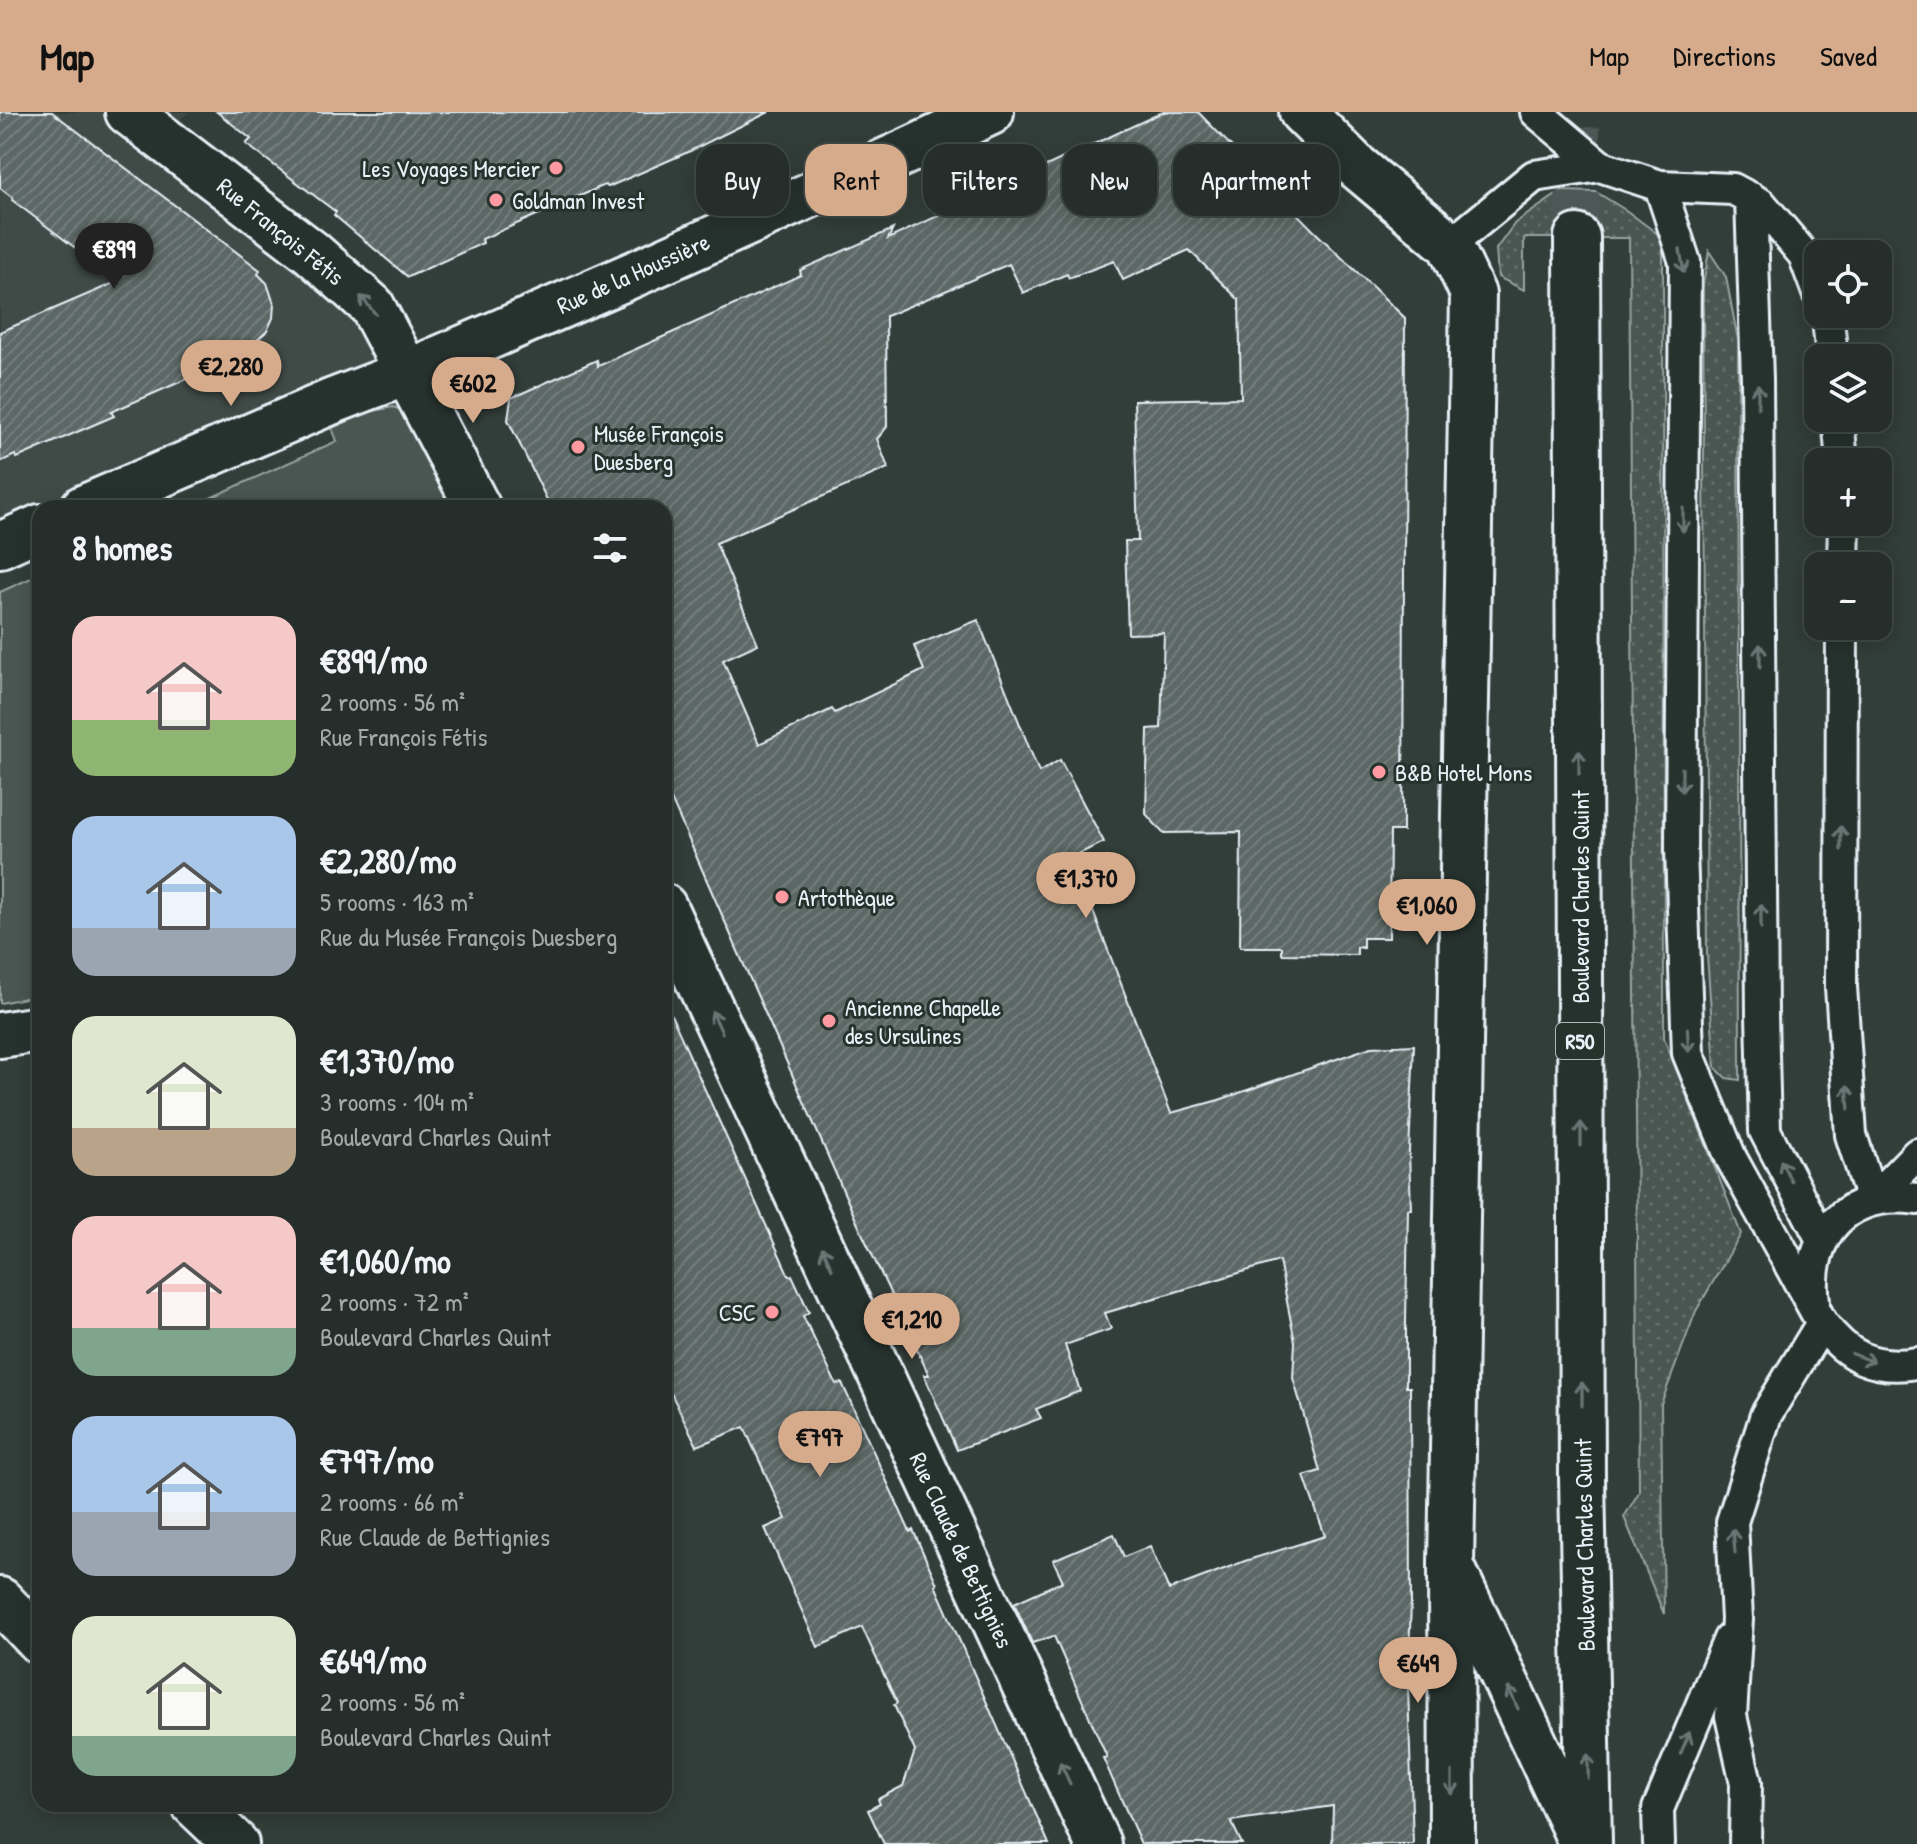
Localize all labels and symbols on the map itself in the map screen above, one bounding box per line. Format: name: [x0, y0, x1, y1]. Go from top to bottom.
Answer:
place label: Les Voyages Mercier: [362, 152, 540, 184]
marker: Les Voyages Mercier: [547, 159, 565, 177]
street label: Rue François Fétis: [211, 170, 351, 292]
place label: Goldman Invest: [512, 184, 645, 216]
marker: Goldman Invest: [487, 191, 505, 209]
pin: €899: [67, 223, 161, 291]
street label: Rue de la Houssière: [552, 225, 715, 321]
one-way arrow: [1676, 247, 1691, 273]
one-way arrow: [359, 296, 377, 316]
pin: €2,280: [166, 340, 296, 408]
pin: €602: [426, 357, 520, 425]
one-way arrow: [1750, 383, 1766, 410]
place label: Musée François Duesberg: [594, 417, 724, 477]
marker: Musée François Duesberg: [569, 438, 587, 456]
one-way arrow: [1675, 506, 1691, 533]
one-way arrow: [1752, 643, 1768, 670]
one-way arrow: [1571, 749, 1587, 776]
place label: B&B Hotel Mons: [1395, 756, 1532, 788]
marker: B&B Hotel Mons: [1370, 763, 1388, 781]
one-way arrow: [1674, 766, 1690, 793]
street label: Boulevard Charles Quint: [1564, 790, 1596, 1003]
one-way arrow: [1833, 825, 1849, 852]
pin: €1,370: [1021, 852, 1151, 920]
pin: €1,060: [1362, 879, 1492, 947]
place label: Artothèque: [798, 881, 895, 913]
marker: Artothèque: [773, 888, 791, 906]
one-way arrow: [1754, 903, 1769, 930]
place label: Ancienne Chapelle des Ursulines: [845, 991, 1001, 1051]
one-way arrow: [709, 1010, 724, 1034]
marker: Ancienne Chapelle des Ursulines: [820, 1012, 838, 1030]
road number: R50: [1556, 1023, 1604, 1059]
one-way arrow: [1681, 1026, 1696, 1053]
one-way arrow: [1840, 1085, 1855, 1111]
one-way arrow: [1573, 1121, 1589, 1148]
one-way arrow: [1777, 1159, 1793, 1183]
one-way arrow: [818, 1246, 833, 1271]
pin: €1,210: [847, 1293, 977, 1361]
place label: CSC: [719, 1296, 756, 1328]
marker: CSC: [763, 1303, 781, 1321]
one-way arrow: [1850, 1351, 1875, 1366]
one-way arrow: [1574, 1381, 1590, 1408]
pin: €797: [773, 1411, 867, 1479]
street label: Boulevard Charles Quint: [1566, 1438, 1602, 1652]
street label: Rue Claude de Bettignies: [903, 1447, 1021, 1653]
one-way arrow: [1726, 1528, 1741, 1555]
pin: €649: [1371, 1637, 1465, 1705]
one-way arrow: [1505, 1686, 1520, 1710]
one-way arrow: [1679, 1732, 1694, 1756]
one-way arrow: [1580, 1753, 1595, 1780]
one-way arrow: [1057, 1762, 1072, 1786]
one-way arrow: [1444, 1769, 1460, 1796]

